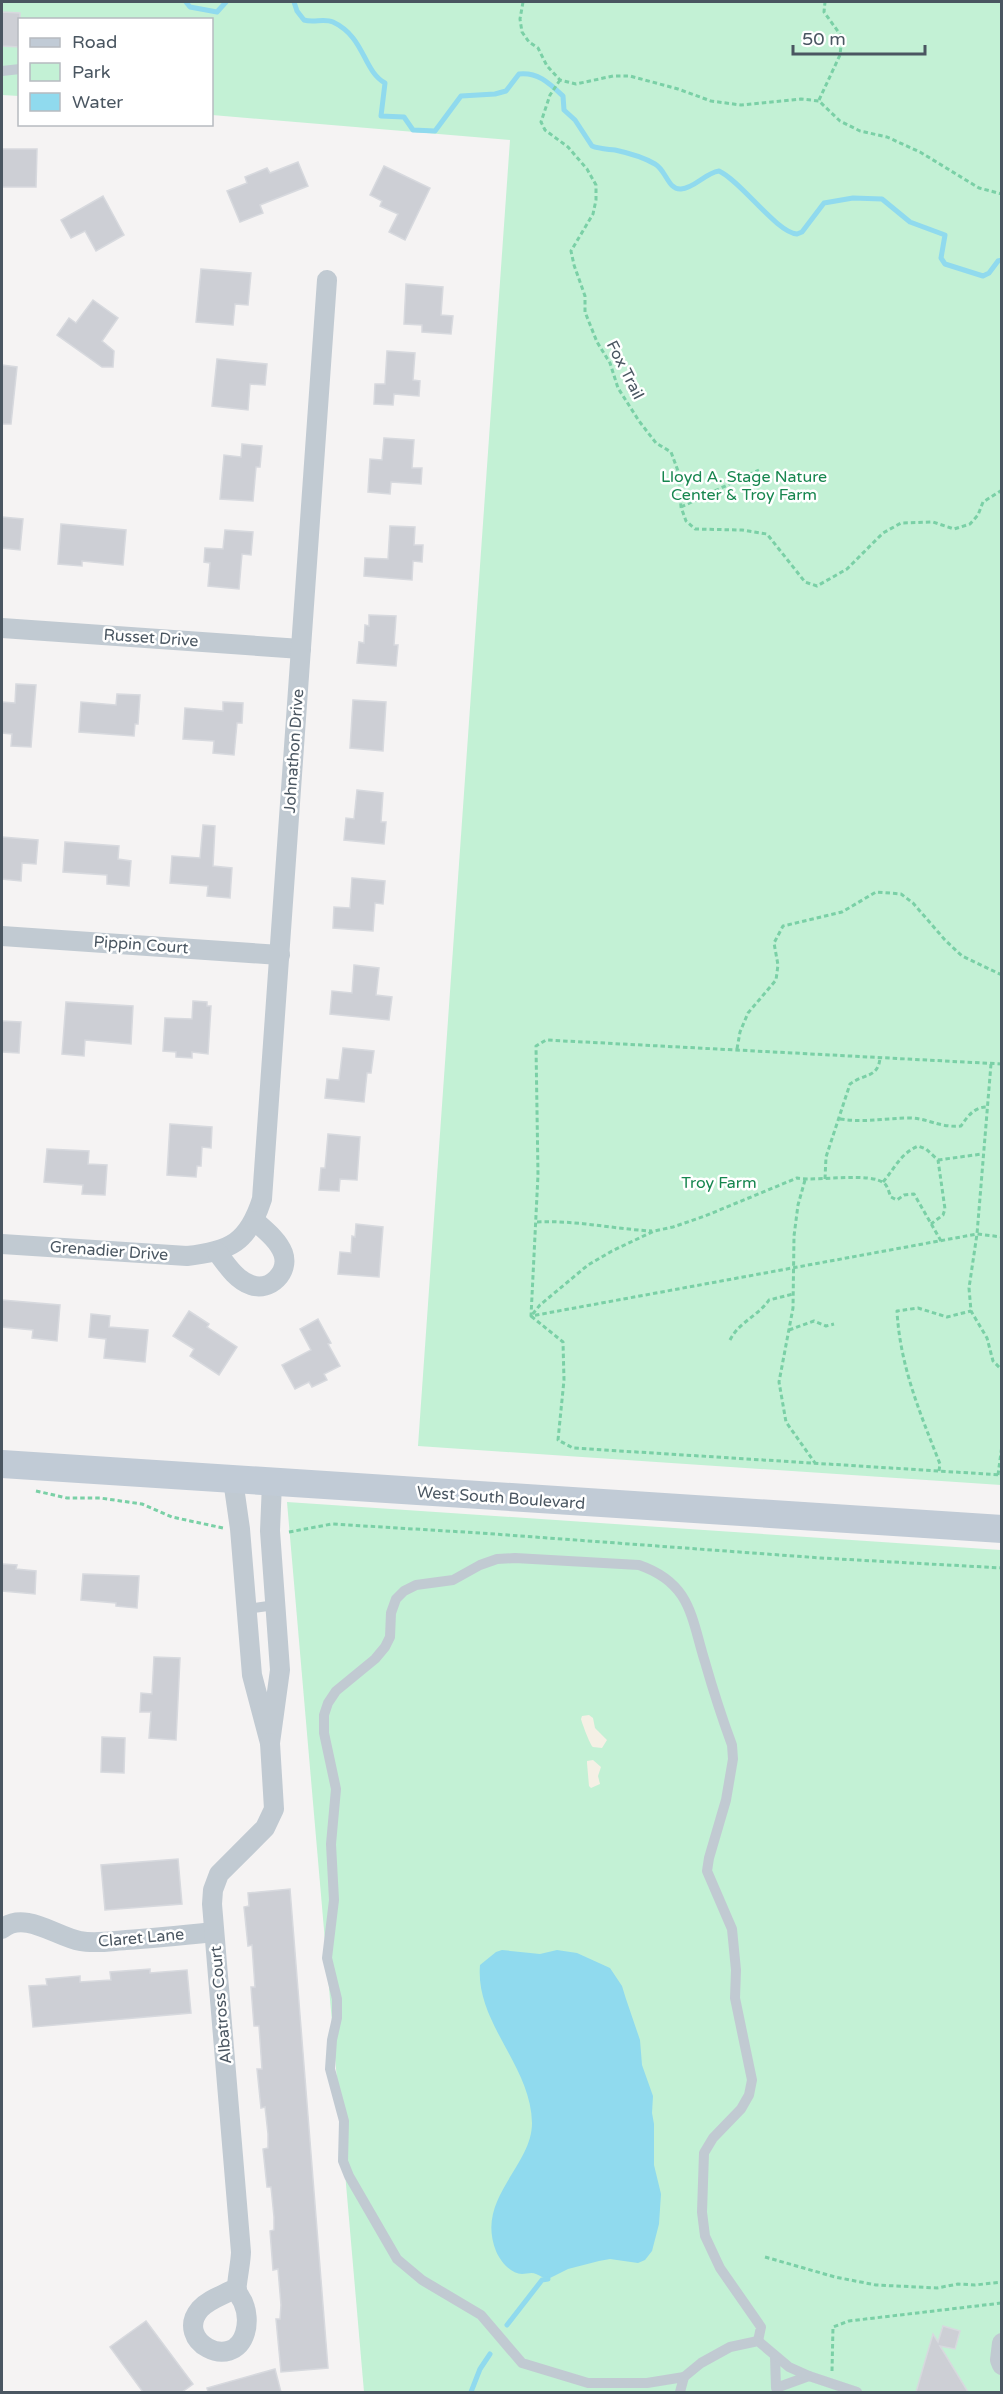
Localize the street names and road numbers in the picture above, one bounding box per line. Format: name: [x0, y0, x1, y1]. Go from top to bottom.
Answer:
street label: Fox Trail: [602, 337, 648, 403]
street label: Russet Drive: [103, 625, 199, 651]
street label: Johnathon Drive: [280, 688, 308, 814]
street label: Pippin Court: [93, 932, 189, 958]
street label: Grenadier Drive: [49, 1237, 169, 1265]
street label: West South Boulevard: [416, 1482, 586, 1514]
street label: Claret Lane: [97, 1924, 185, 1952]
street label: Albatross Court: [206, 1945, 236, 2065]

